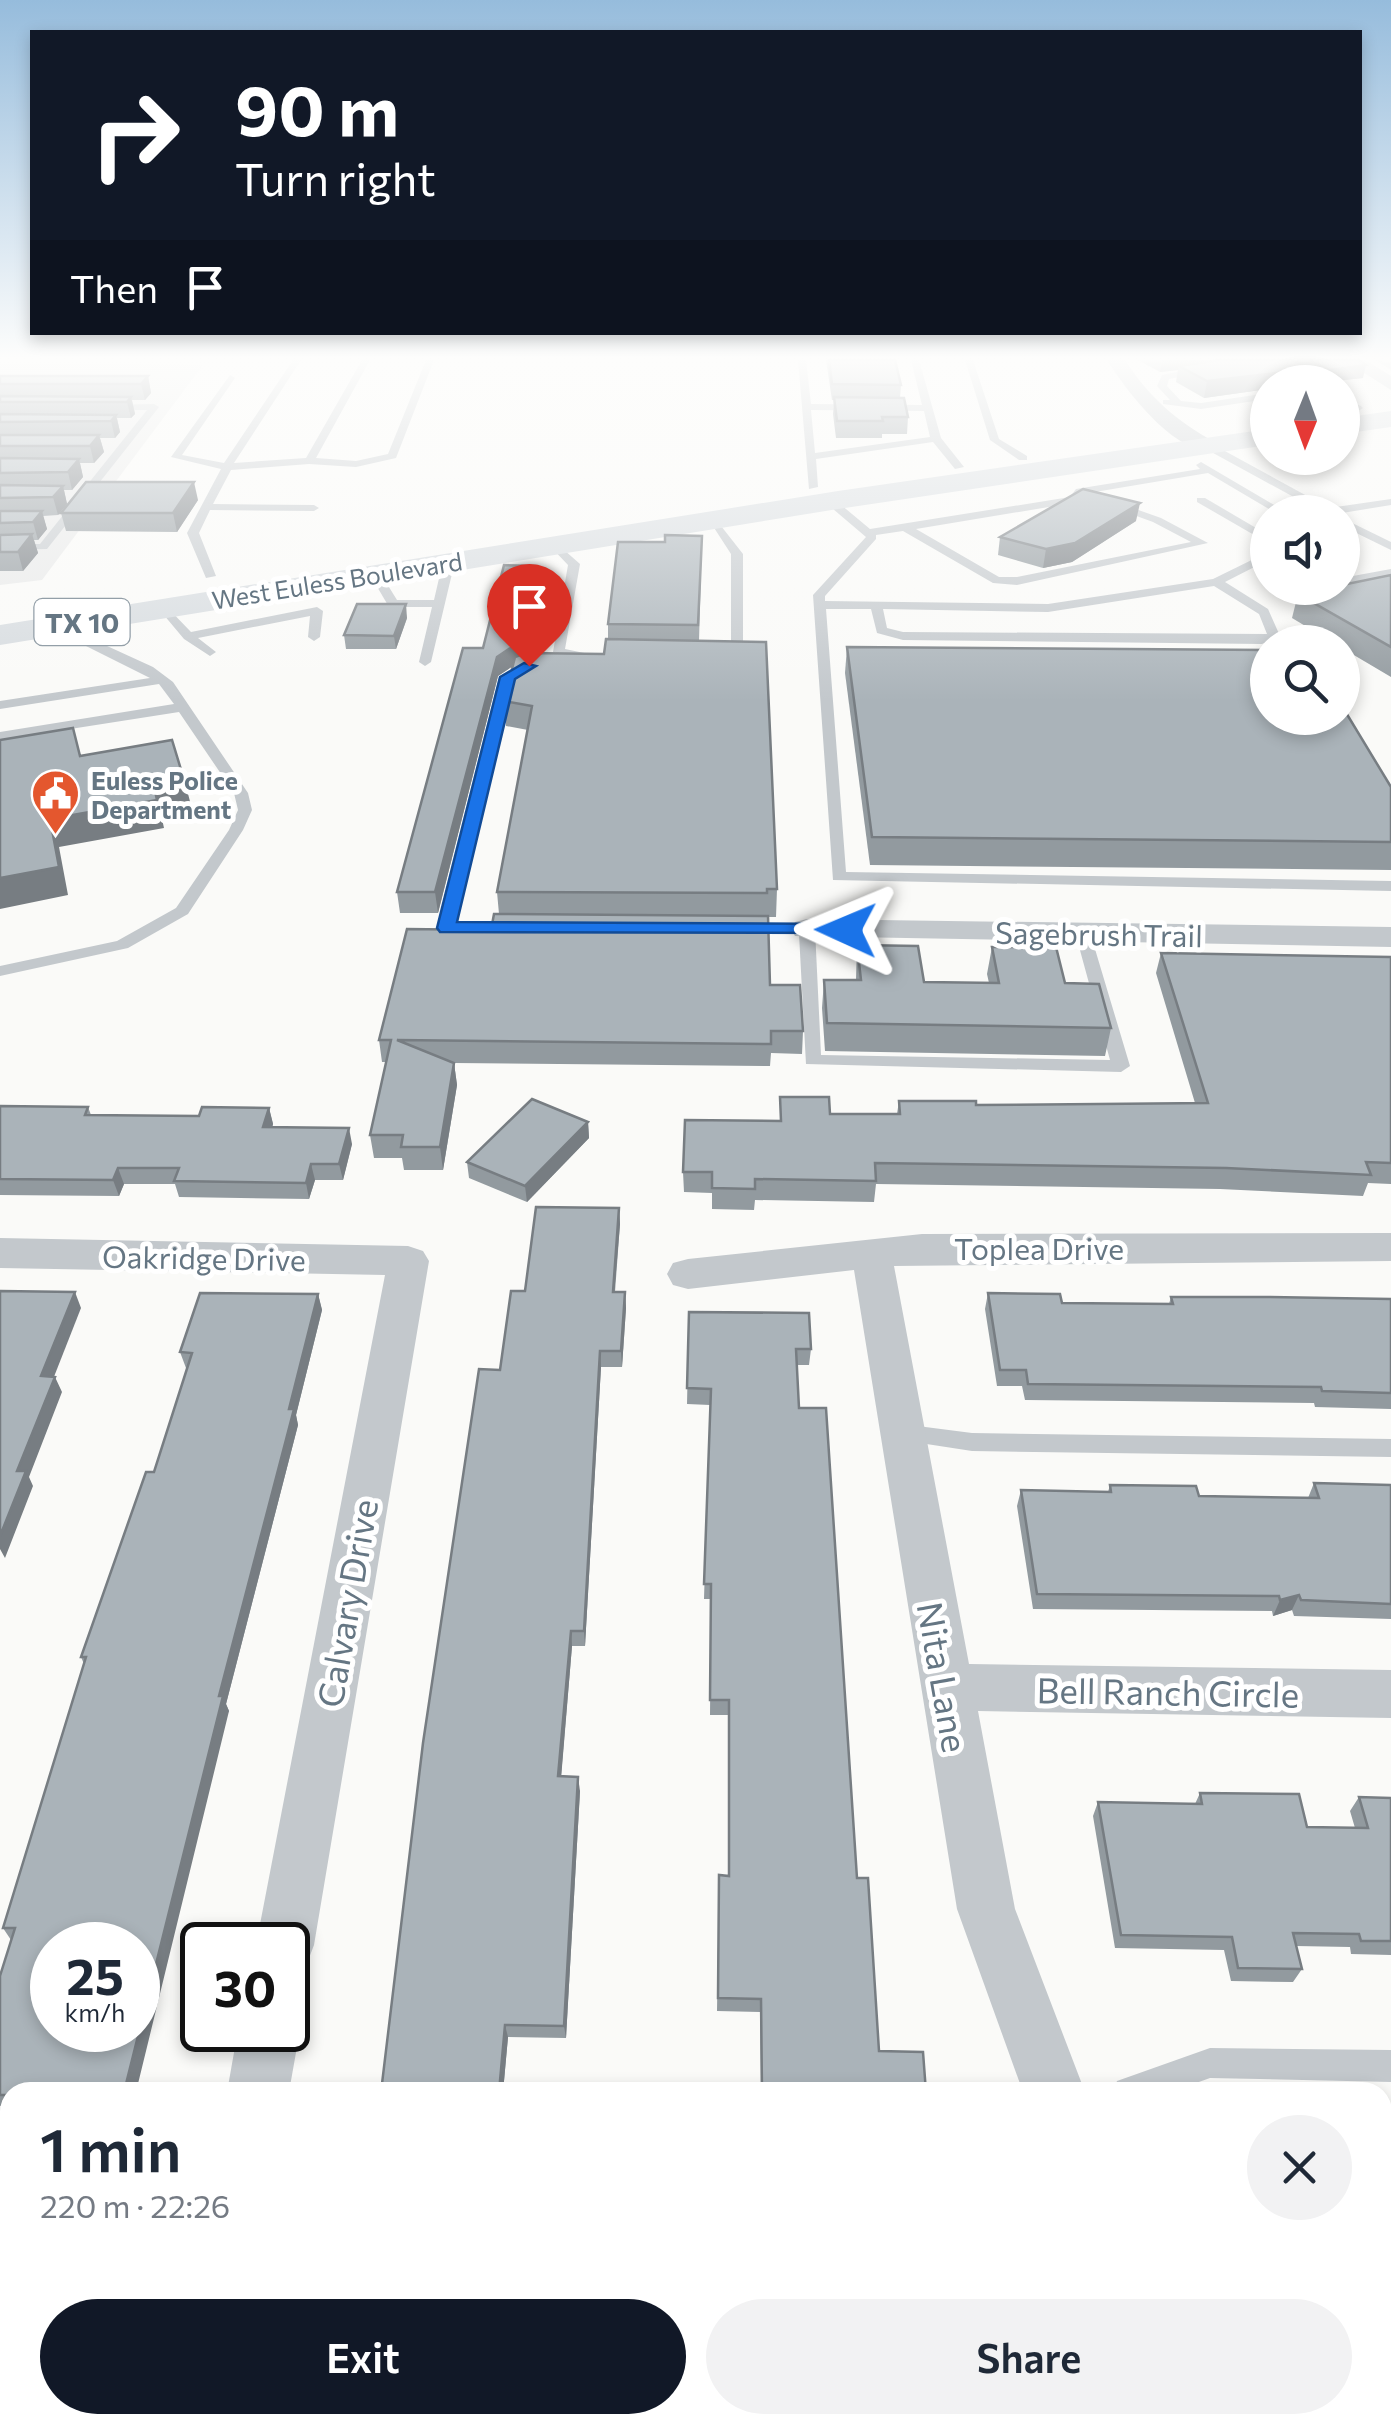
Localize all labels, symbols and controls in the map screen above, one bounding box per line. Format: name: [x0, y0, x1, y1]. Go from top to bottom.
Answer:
text: 90 m: [235, 65, 399, 150]
icon: right: [70, 70, 200, 200]
text: Turn right: [235, 150, 436, 205]
icon: arrive: [178, 260, 233, 315]
text: Then: [70, 264, 158, 311]
north arrow: [1250, 365, 1360, 475]
map controls: [1250, 365, 1360, 735]
button: sound: [1250, 495, 1360, 605]
street label: West Euless Boulevard: [210, 545, 464, 615]
pin: [487, 564, 572, 667]
icon: arrive: [502, 579, 557, 634]
road number: TX 10: [34, 599, 130, 645]
button: search: [1250, 625, 1360, 735]
place label: Euless Police Department: [91, 765, 238, 824]
public building icon: Euless Police Department: [30, 768, 82, 836]
position arrow: [794, 878, 898, 982]
street label: Sagebrush Trail: [995, 913, 1203, 953]
street label: Toplea Drive: [954, 1229, 1124, 1266]
street label: Oakridge Drive: [102, 1237, 306, 1277]
street label: Calvary Drive: [307, 1496, 385, 1710]
street label: Nita Lane: [910, 1599, 978, 1755]
street label: Bell Ranch Circle: [1036, 1667, 1300, 1715]
speed limit sign: 30: [180, 1922, 310, 2052]
text: 25: [66, 1944, 124, 2005]
text: km/h: [65, 1997, 125, 2027]
text: 1 min: [40, 2111, 181, 2184]
button: close: [1247, 2115, 1352, 2220]
text: 220 m · 22:26: [40, 2185, 230, 2225]
button: Exit: [40, 2299, 686, 2414]
button: Share: [706, 2299, 1352, 2414]

